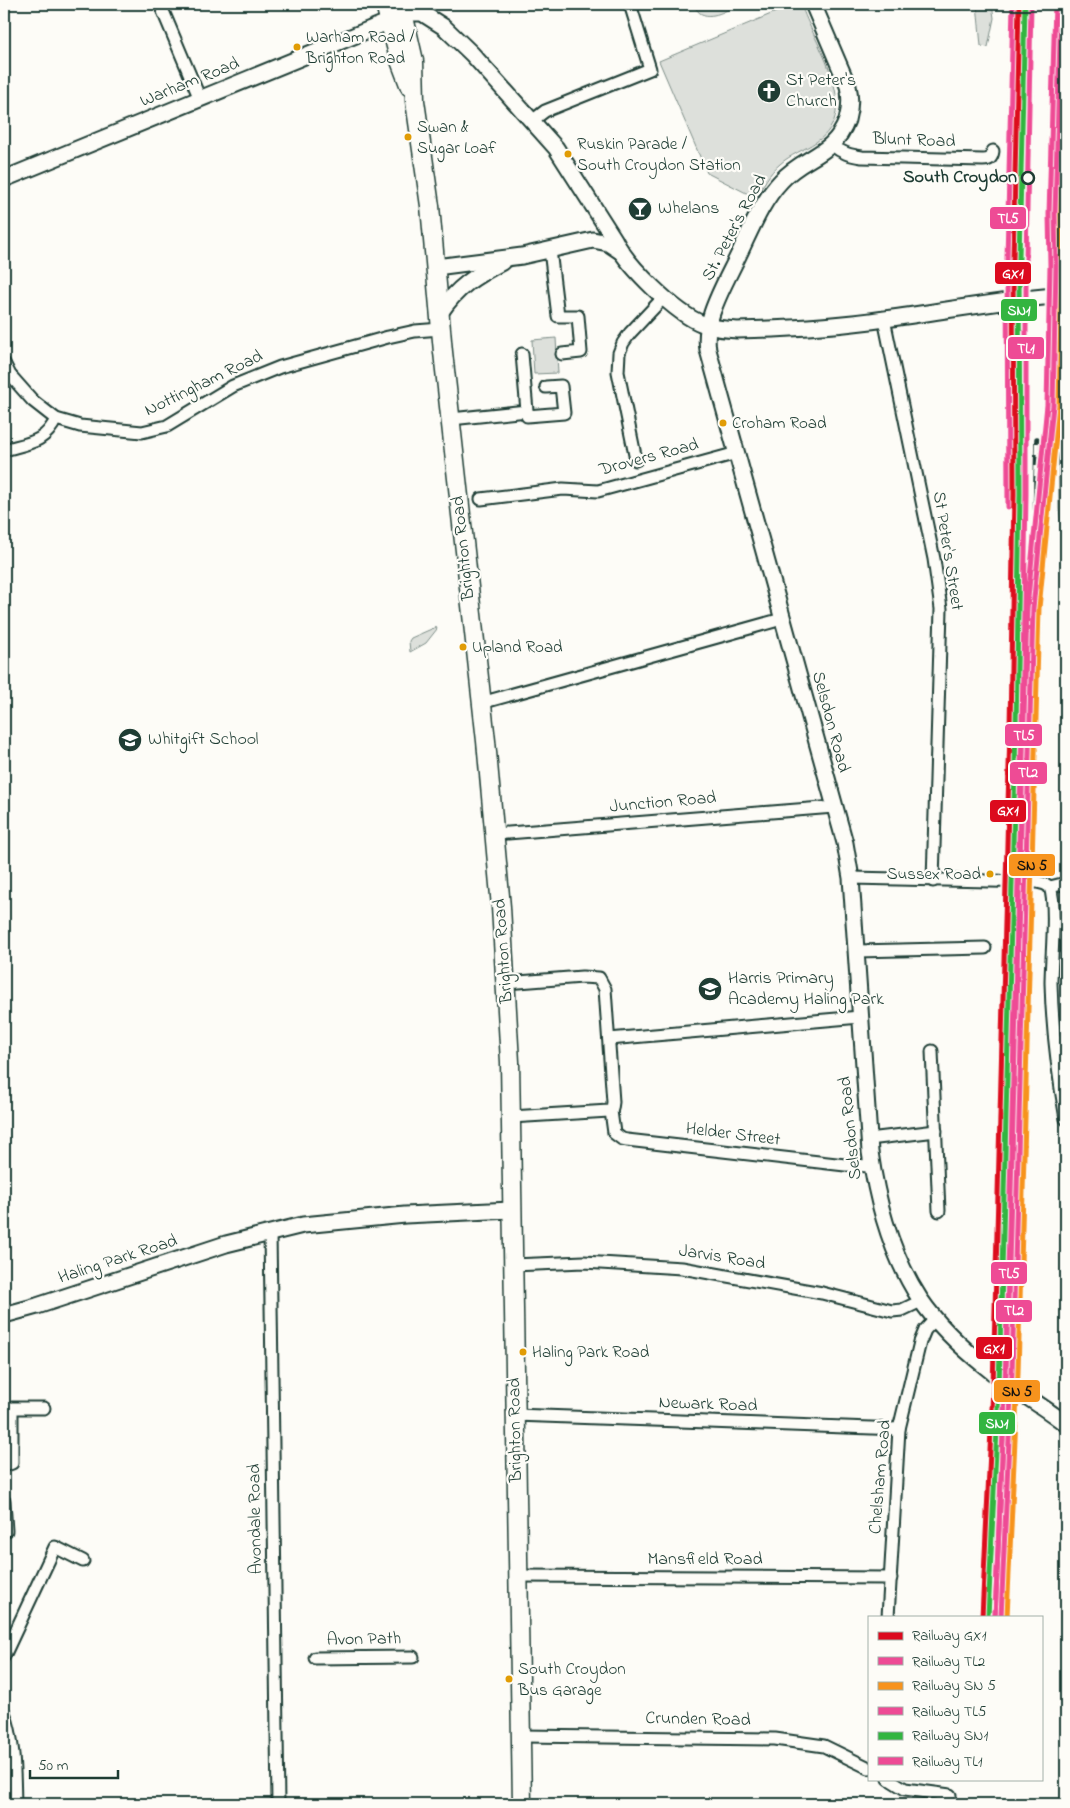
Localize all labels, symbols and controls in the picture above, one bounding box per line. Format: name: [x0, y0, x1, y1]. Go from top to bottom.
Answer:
place label: Warham Road / Brighton Road: [305, 25, 415, 73]
marker: Warham Road / Brighton Road: [292, 42, 302, 52]
street label: Warham Road: [136, 51, 244, 115]
place label: St Peter's Church: [786, 68, 856, 115]
church icon: St Peter's Church: [756, 78, 782, 104]
place label: Swan & Sugar Loaf: [417, 115, 496, 163]
street label: Blunt Road: [871, 127, 956, 155]
marker: Swan & Sugar Loaf: [403, 132, 413, 142]
place label: Ruskin Parade / South Croydon Station: [577, 132, 741, 179]
marker: Ruskin Parade / South Croydon Station: [563, 149, 573, 159]
place label: South Croydon: [903, 165, 1017, 192]
street label: St. Peter's Road: [696, 170, 774, 286]
marker: South Croydon: [1021, 171, 1035, 185]
bar icon: Whelans: [627, 196, 653, 222]
place label: Whelans: [658, 196, 719, 222]
line badge: TL5: [989, 206, 1027, 230]
text: TL5: [997, 209, 1019, 230]
line badge: GX1: [994, 261, 1032, 285]
text: GX1: [1002, 264, 1024, 285]
line badge: SN1: [1000, 298, 1038, 322]
text: SN1: [1008, 301, 1031, 322]
line badge: TL1: [1007, 336, 1045, 360]
text: TL1: [1017, 339, 1035, 360]
street label: Nottingham Road: [140, 344, 268, 425]
place label: Croham Road: [732, 411, 827, 436]
marker: Croham Road: [718, 418, 728, 428]
street label: Drovers Road: [595, 432, 702, 484]
street label: St Peter's Street: [925, 490, 969, 612]
street label: Brighton Road: [446, 494, 484, 602]
place label: Upland Road: [472, 635, 563, 660]
marker: Upland Road: [458, 642, 468, 652]
street label: Selsdon Road: [804, 668, 856, 776]
line badge: TL5: [1004, 723, 1043, 747]
text: TL5: [1013, 726, 1035, 747]
school or university icon: Whitgift School: [117, 727, 143, 753]
place label: Whitgift School: [148, 727, 259, 754]
line badge: TL2: [1009, 761, 1048, 785]
text: TL2: [1018, 763, 1038, 784]
street label: Junction Road: [609, 785, 717, 821]
line badge: GX1: [989, 799, 1027, 823]
text: GX1: [997, 801, 1019, 822]
line badge: SN 5: [1008, 853, 1056, 877]
text: SN 5: [1017, 856, 1047, 877]
place label: Sussex Road: [887, 862, 981, 887]
marker: Sussex Road: [985, 869, 995, 879]
street label: Brighton Road: [487, 898, 522, 1005]
place label: Harris Primary Academy Haling Park: [728, 966, 884, 1014]
school or university icon: Harris Primary Academy Haling Park: [697, 976, 723, 1002]
street label: Selsdon Road: [833, 1075, 869, 1181]
street label: Helder Street: [684, 1116, 782, 1154]
street label: Haling Park Road: [55, 1228, 181, 1292]
street label: Jarvis Road: [677, 1238, 767, 1278]
line badge: TL5: [990, 1261, 1028, 1285]
text: TL5: [998, 1264, 1020, 1285]
line badge: TL2: [995, 1299, 1033, 1323]
text: TL2: [1004, 1301, 1024, 1322]
line badge: GX1: [975, 1336, 1013, 1360]
text: GX1: [983, 1339, 1005, 1360]
place label: Haling Park Road: [532, 1340, 650, 1367]
marker: Haling Park Road: [518, 1347, 528, 1357]
street label: Brighton Road: [502, 1377, 531, 1484]
line badge: SN 5: [993, 1379, 1041, 1403]
text: SN 5: [1002, 1382, 1032, 1403]
street label: Newark Road: [658, 1390, 758, 1420]
line badge: SN1: [978, 1411, 1016, 1435]
text: SN1: [986, 1414, 1009, 1435]
street label: Chelsham Road: [863, 1419, 899, 1535]
street label: Avondale Road: [242, 1463, 270, 1575]
street label: Mansfield Road: [647, 1547, 763, 1573]
legend: [868, 1616, 1042, 1780]
text: Railway GX1: [912, 1625, 987, 1648]
street label: Avon Path: [327, 1626, 401, 1654]
text: Railway TL2: [912, 1651, 986, 1674]
place label: South Croydon Bus Garage: [517, 1657, 626, 1705]
marker: South Croydon Bus Garage: [504, 1674, 514, 1684]
text: Railway SN 5: [912, 1675, 996, 1698]
text: Railway TL5: [912, 1701, 987, 1724]
street label: Crunden Road: [645, 1706, 751, 1734]
text: Railway SN1: [912, 1725, 988, 1748]
scale bar: [30, 1748, 118, 1780]
text: Railway TL1: [912, 1751, 983, 1774]
text: 50 m: [38, 1755, 69, 1777]

